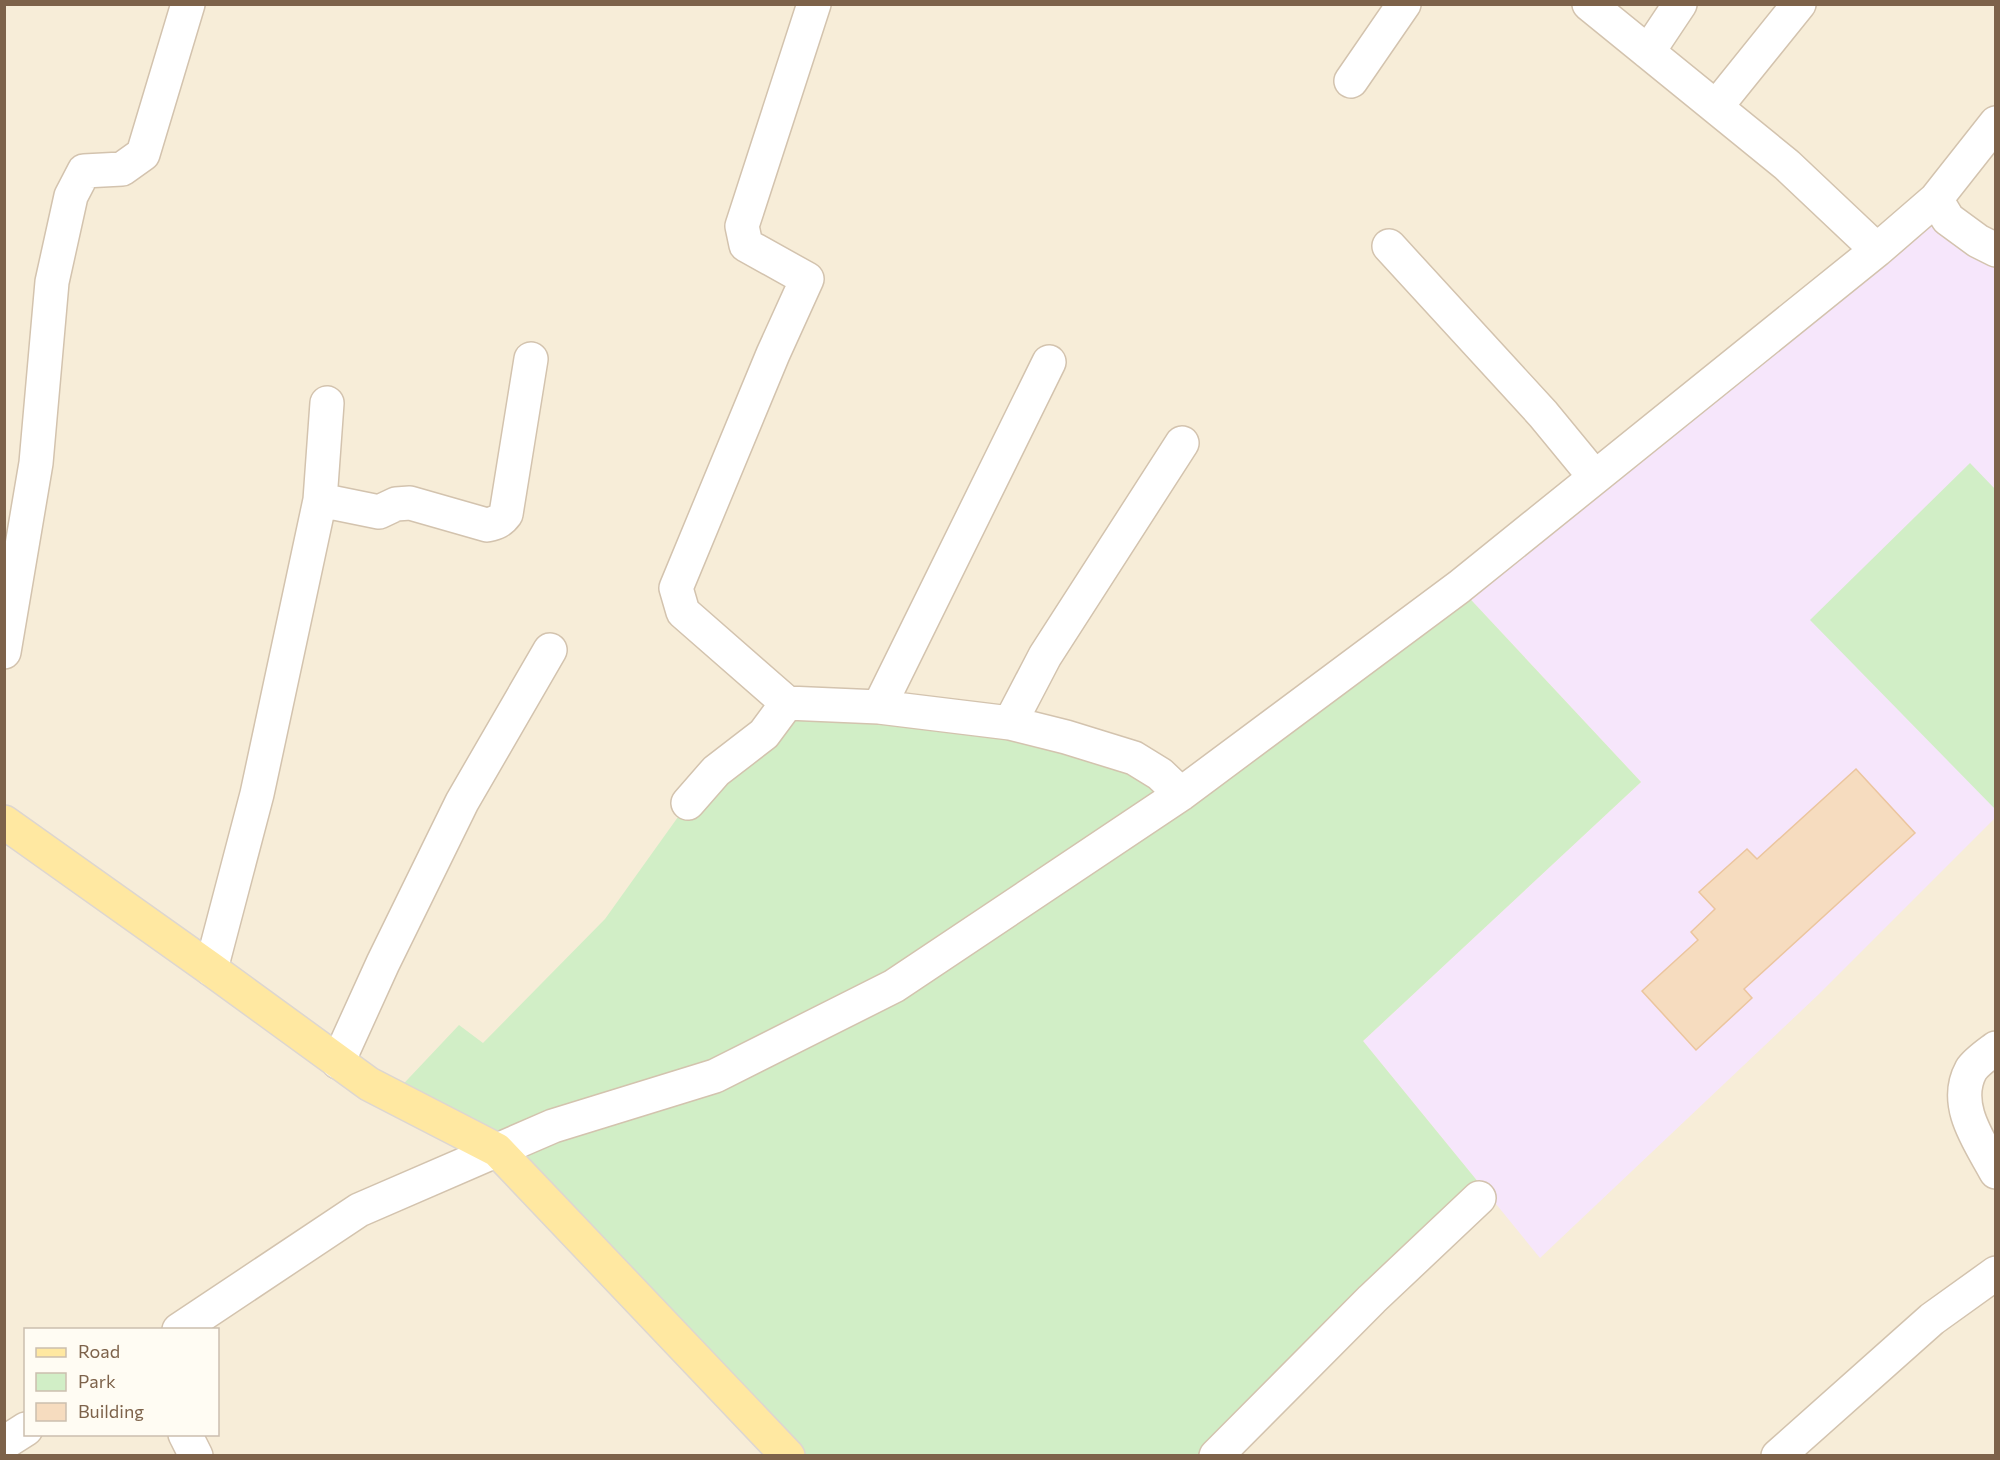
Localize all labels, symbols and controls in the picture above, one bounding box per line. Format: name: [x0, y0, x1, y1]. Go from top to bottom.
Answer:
legend: [24, 1328, 219, 1436]
text: Road: [78, 1340, 120, 1362]
text: Park: [78, 1370, 116, 1392]
text: Building: [78, 1400, 144, 1422]

